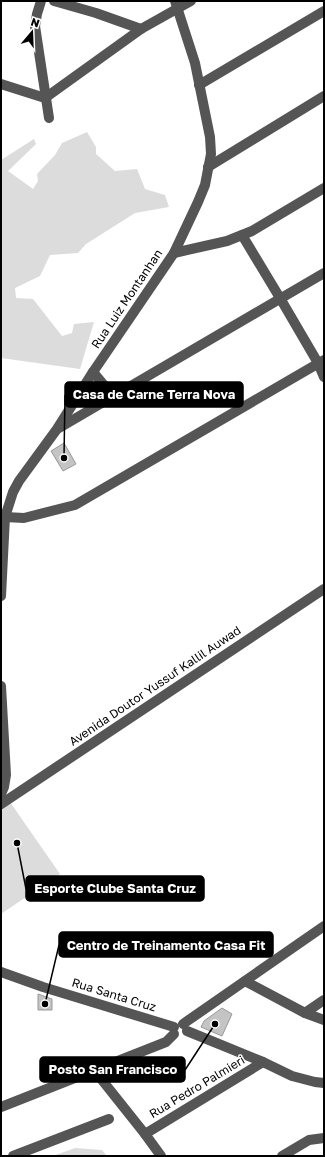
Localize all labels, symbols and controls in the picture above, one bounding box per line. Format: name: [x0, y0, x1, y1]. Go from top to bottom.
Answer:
north arrow: [12, 12, 52, 52]
text: N: [29, 15, 41, 30]
street label: Rua Luiz Montanhan: [88, 246, 165, 351]
callout: Casa de Carne Terra Nova: [65, 382, 243, 407]
text: Casa de Carne Terra Nova: [73, 386, 236, 402]
street label: Avenida Doutor Yussuf Kallil Auwad: [66, 622, 243, 749]
callout: Esporte Clube Santa Cruz: [26, 876, 204, 901]
text: Esporte Clube Santa Cruz: [34, 880, 196, 896]
callout: Centro de Treinamento Casa Fit: [59, 932, 273, 957]
text: Centro de Treinamento Casa Fit: [67, 937, 265, 953]
street label: Rua Santa Cruz: [70, 975, 158, 1014]
street label: Rua Pedro Palmieri: [146, 1052, 247, 1121]
callout: Posto San Francisco: [40, 1057, 185, 1082]
text: Posto San Francisco: [49, 1061, 178, 1077]

